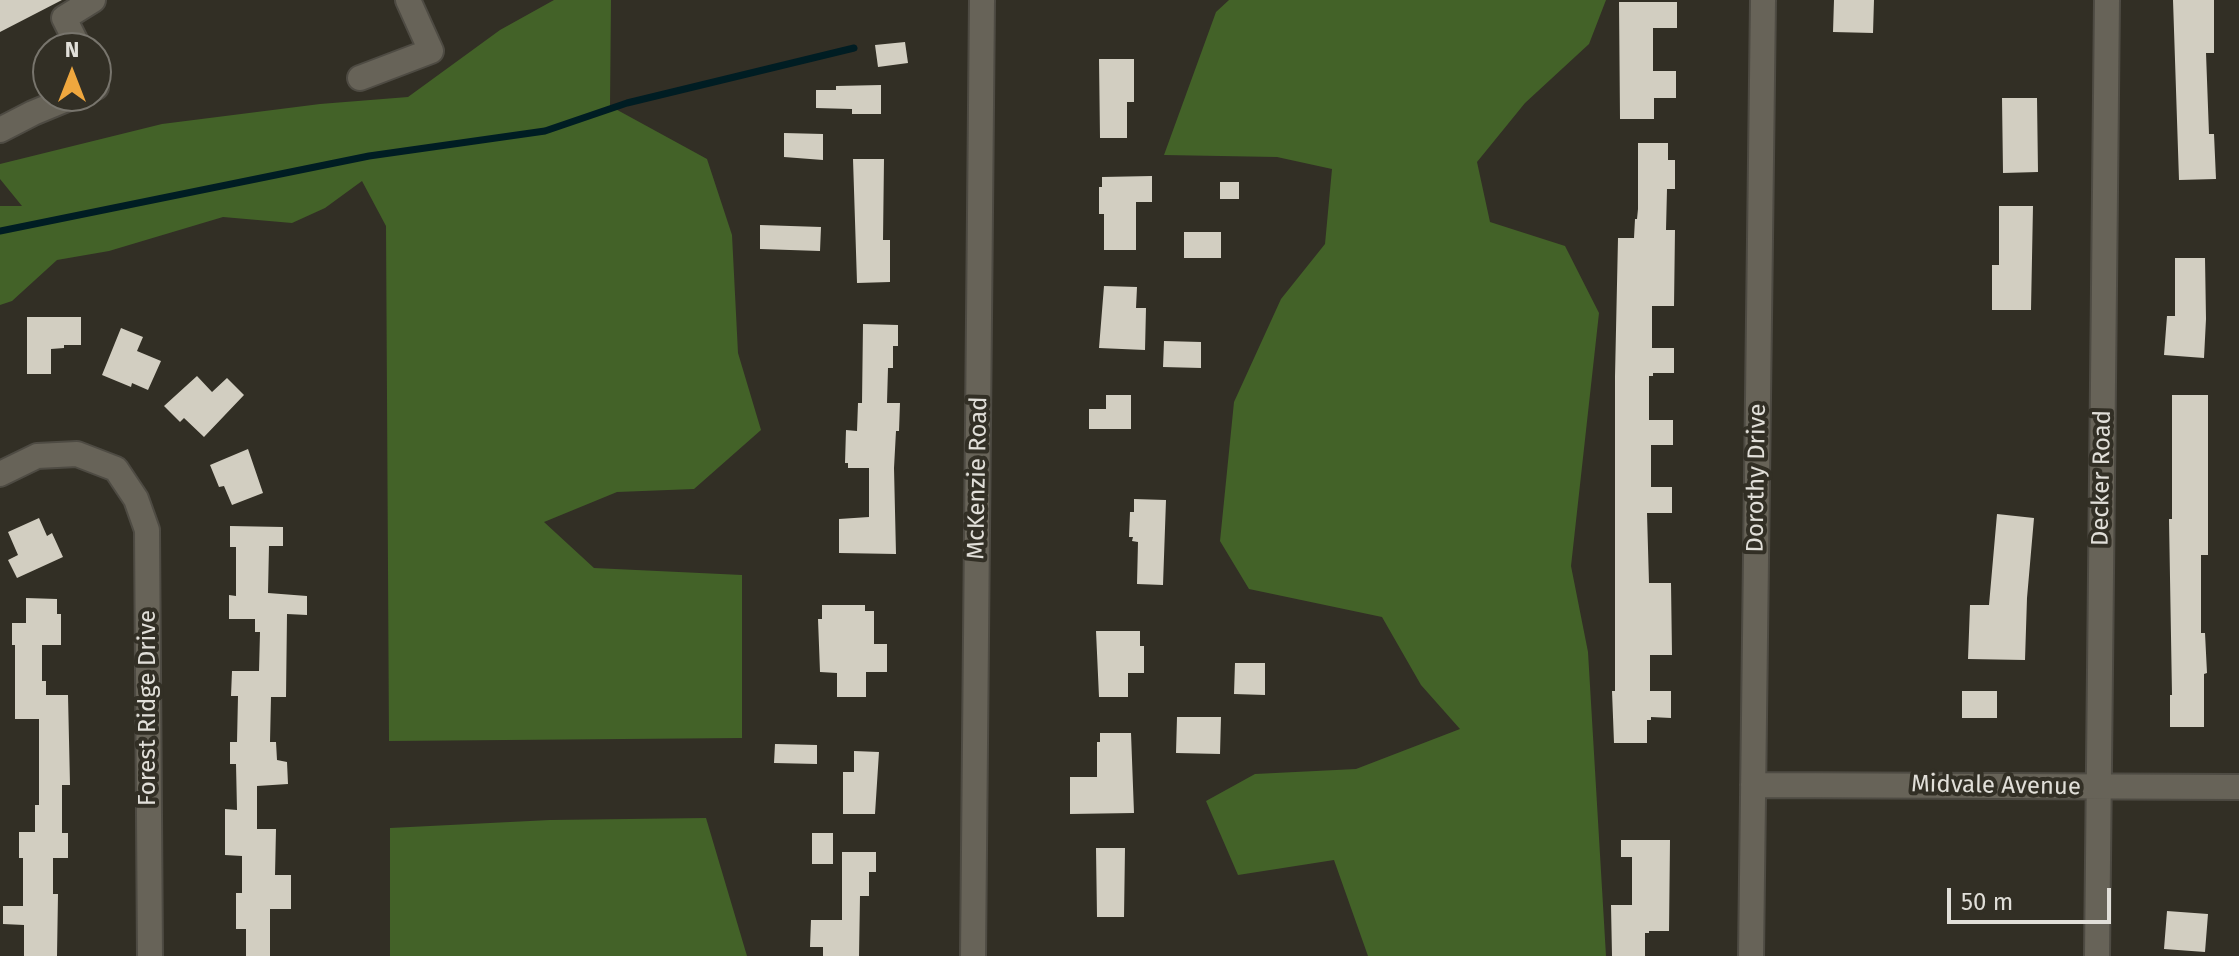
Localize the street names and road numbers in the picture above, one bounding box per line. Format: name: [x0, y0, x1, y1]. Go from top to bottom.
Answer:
street label: McKenzie Road: [962, 396, 994, 560]
street label: Dorothy Drive: [1741, 403, 1773, 553]
street label: Decker Road: [2086, 410, 2118, 546]
street label: Forest Ridge Drive: [134, 610, 162, 806]
street label: Midvale Avenue: [1911, 770, 2081, 802]

